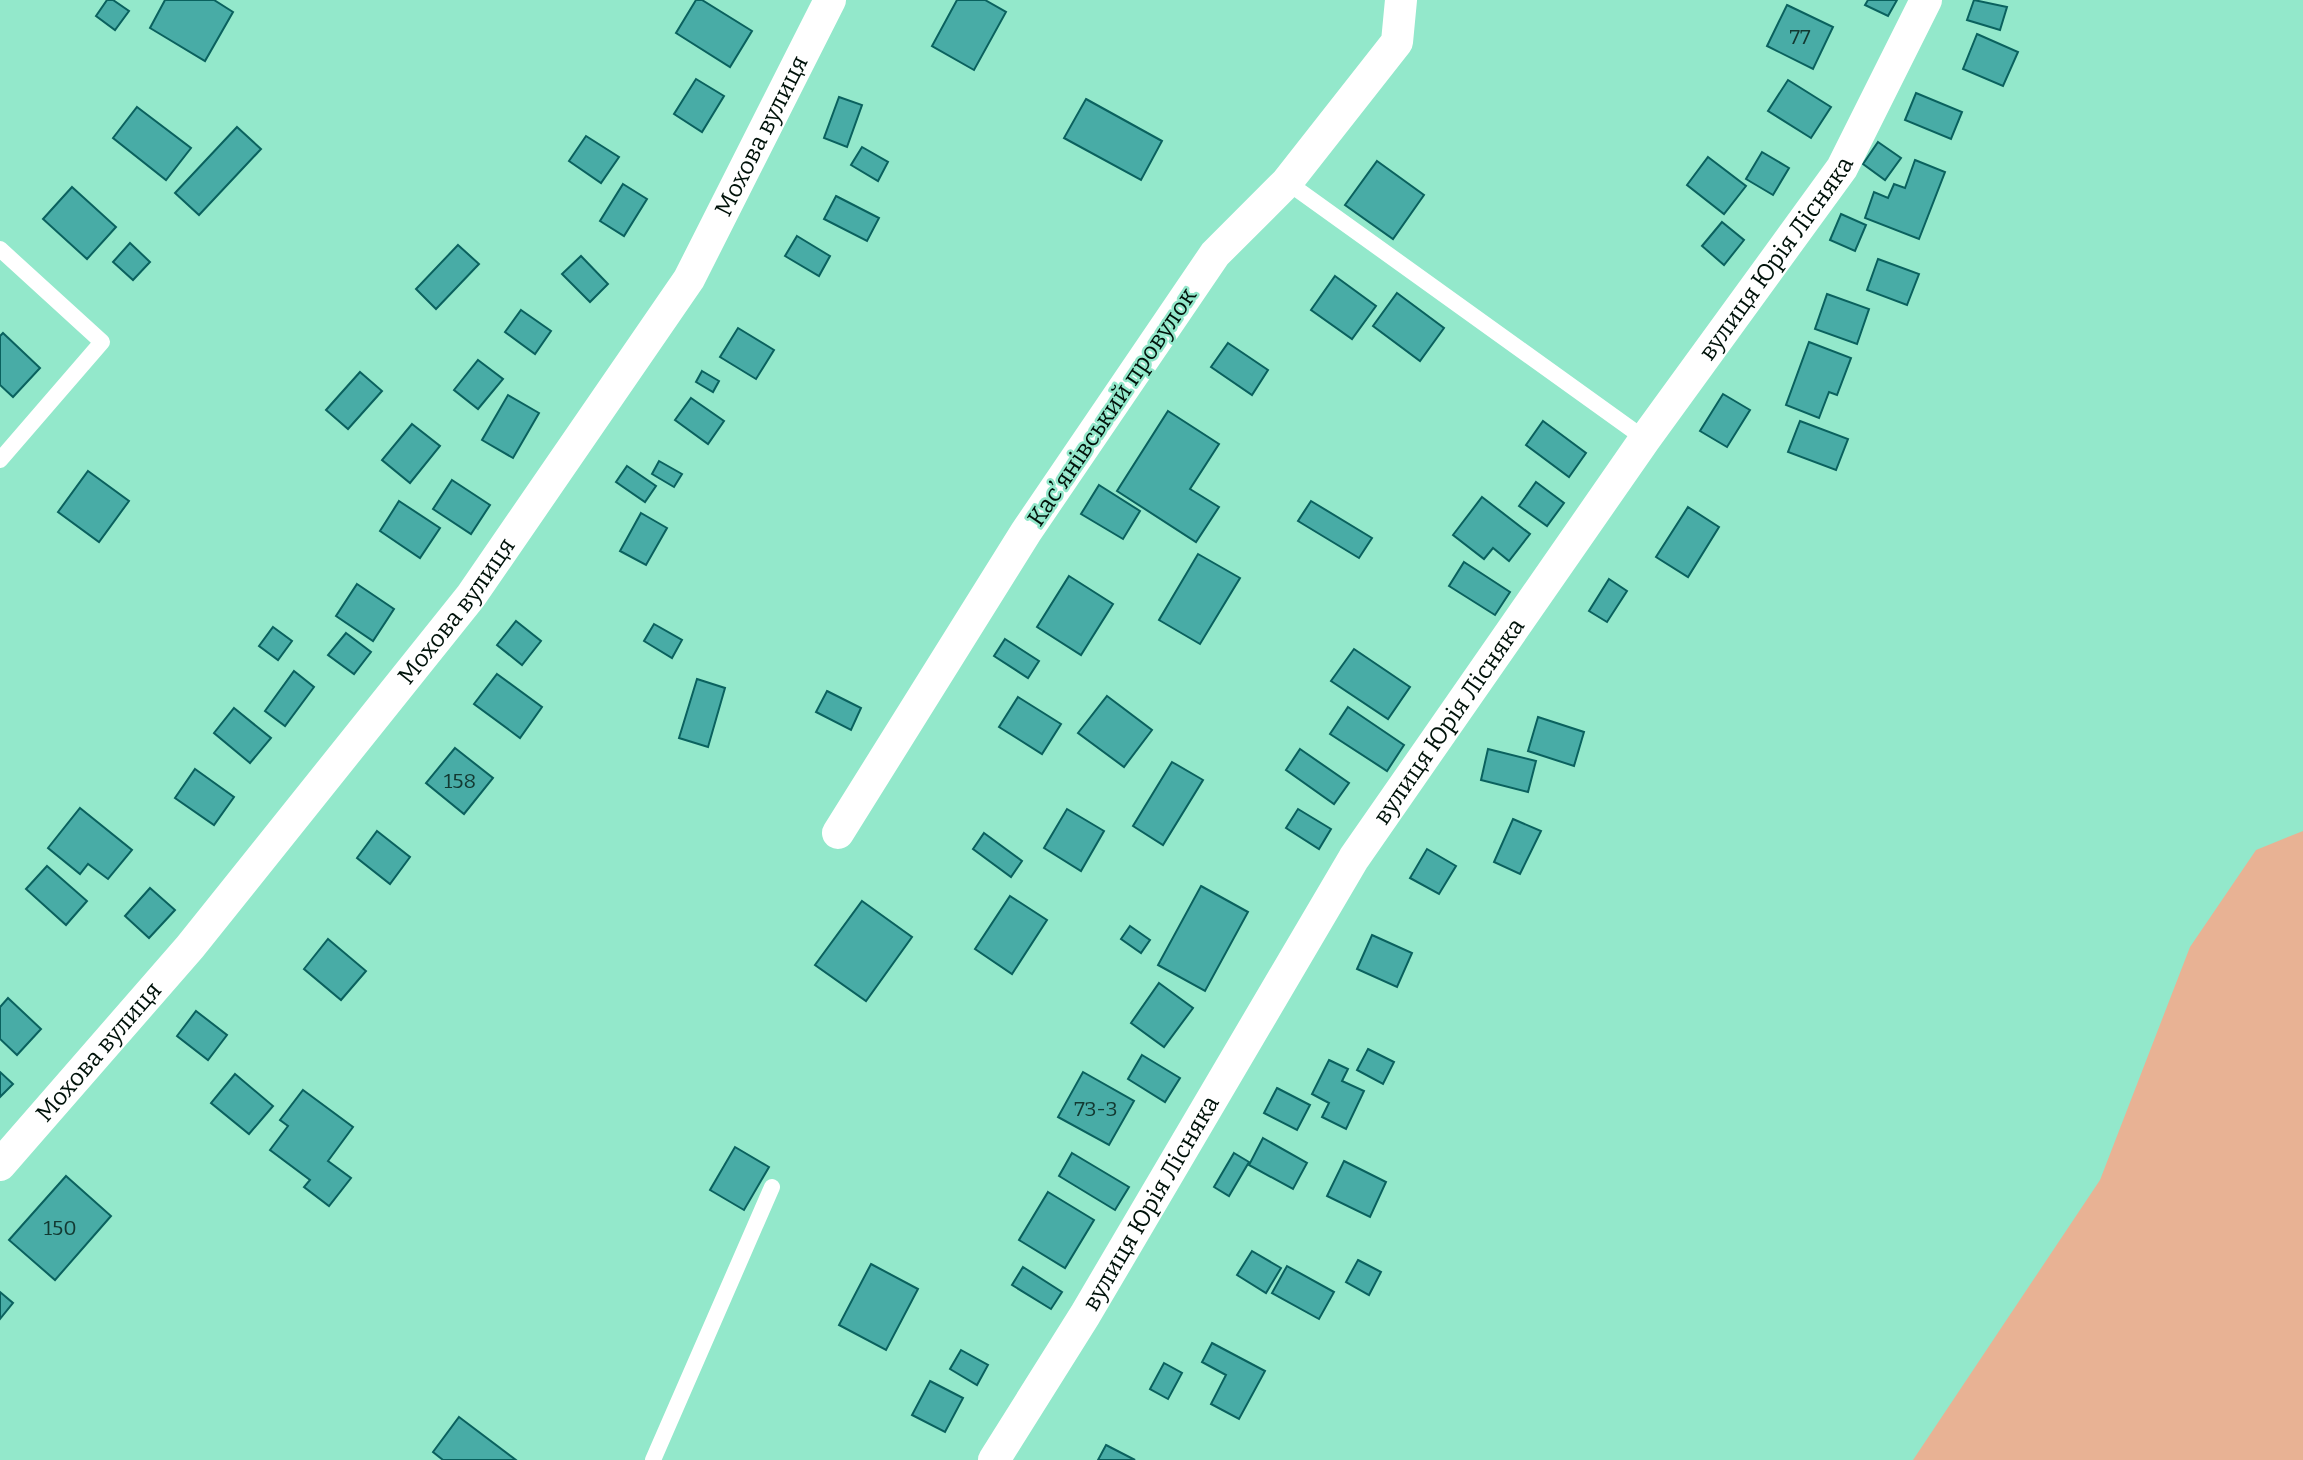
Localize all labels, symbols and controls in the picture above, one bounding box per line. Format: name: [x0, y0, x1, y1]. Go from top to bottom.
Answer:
house number: 77: [1789, 24, 1811, 50]
street label: Мохова вулиця: [709, 51, 814, 221]
street label: вулиця Юрія Лісняка: [1693, 152, 1859, 365]
street label: Касʼянівський провулок: [1022, 283, 1202, 531]
street label: Мохова вулиця: [392, 533, 521, 690]
street label: вулиця Юрія Лісняка: [1368, 613, 1530, 830]
house number: 158: [444, 768, 476, 794]
street label: Мохова вулиця: [30, 976, 167, 1127]
street label: вулиця Юрія Лісняка: [1077, 1091, 1225, 1316]
house number: 73-З: [1074, 1096, 1118, 1122]
house number: 150: [43, 1215, 77, 1241]

